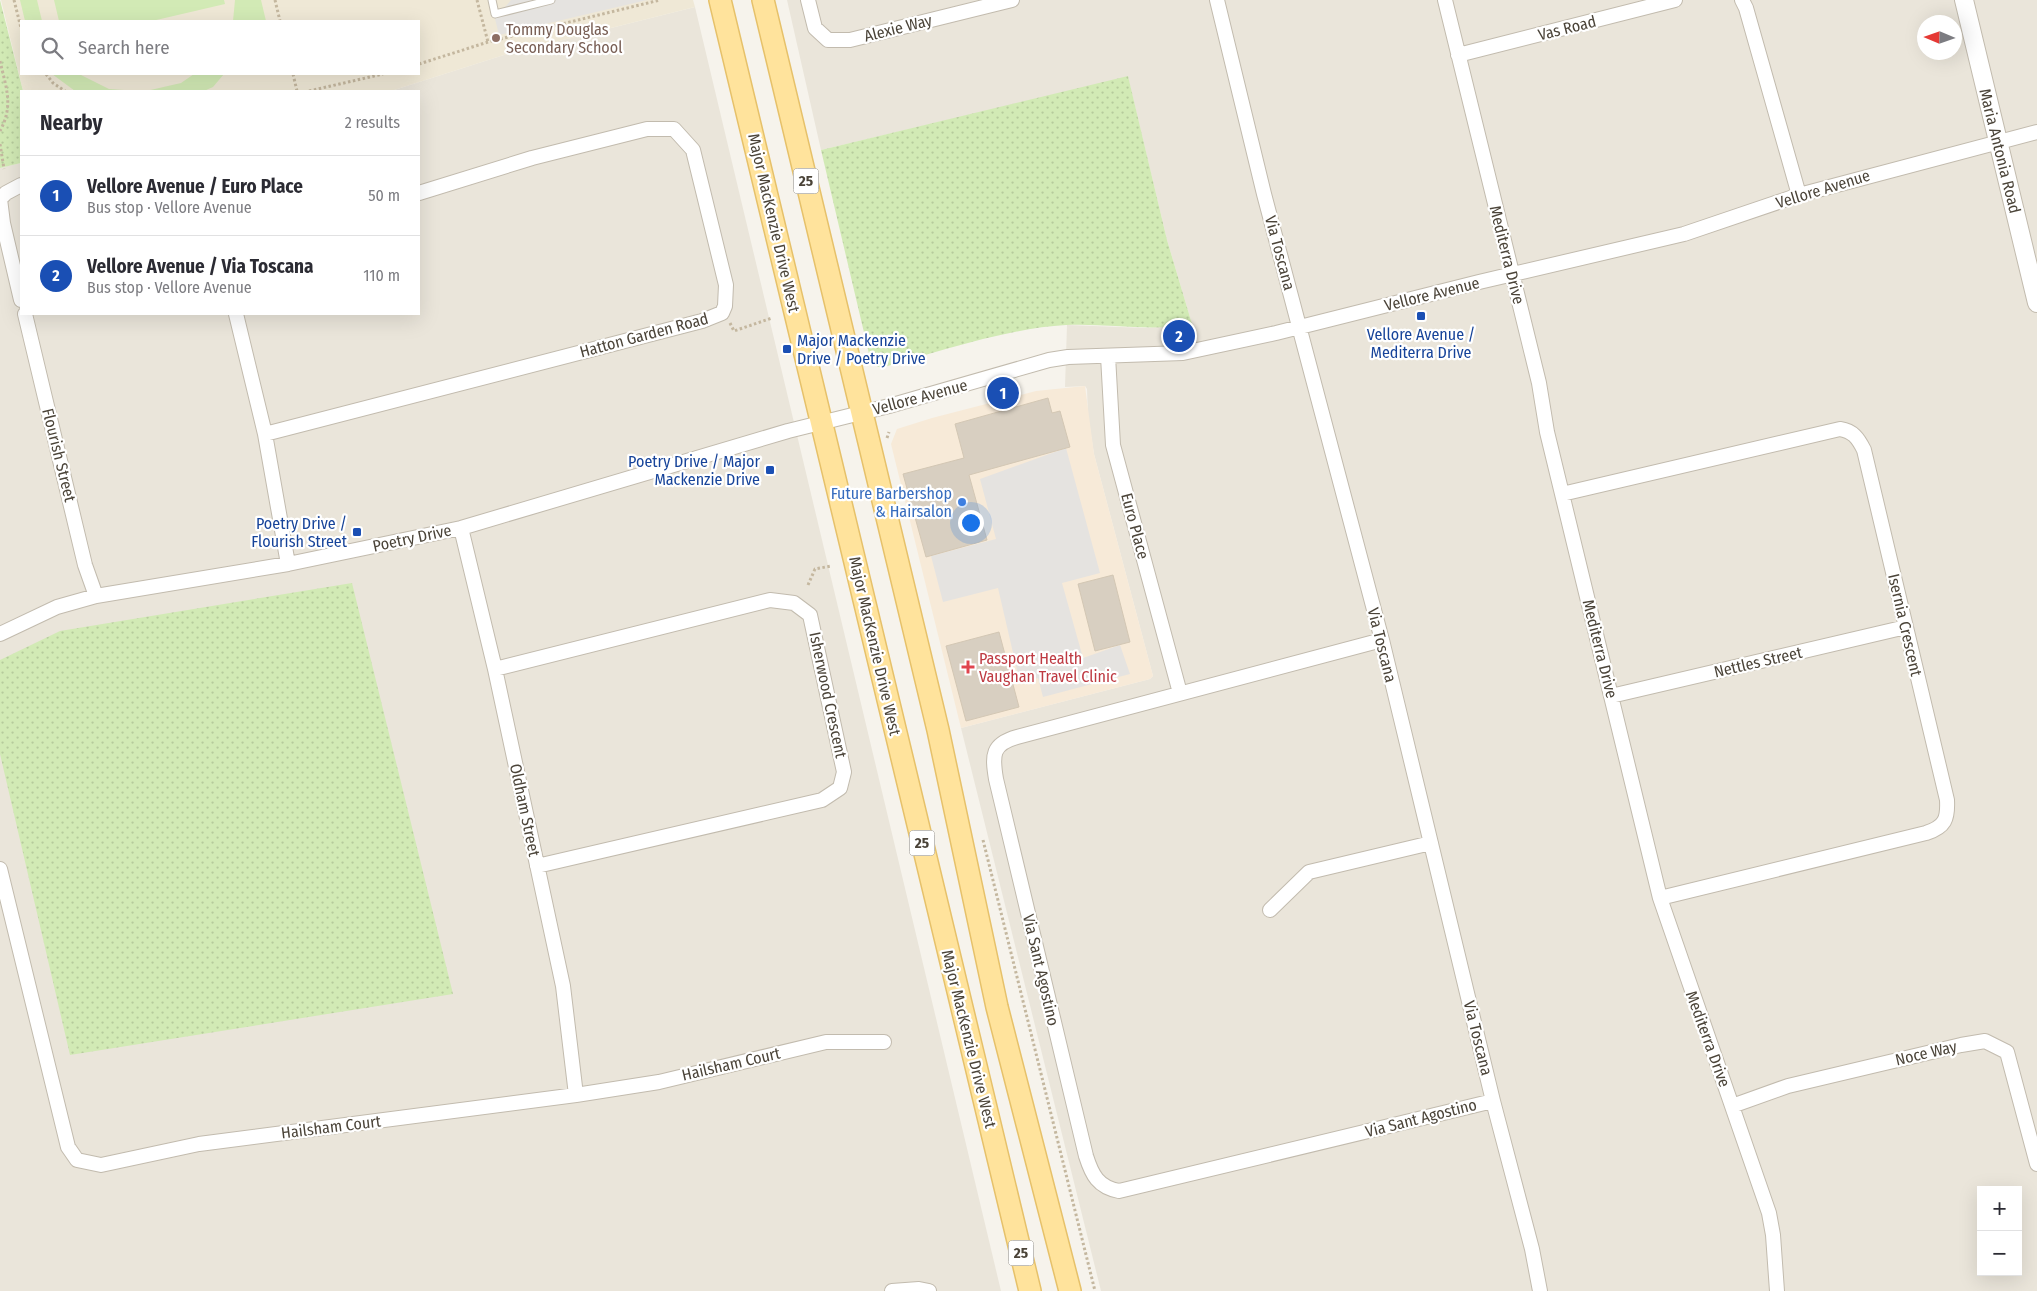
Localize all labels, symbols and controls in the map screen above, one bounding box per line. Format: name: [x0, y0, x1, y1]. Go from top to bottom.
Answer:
street label: Alexie Way: [862, 10, 935, 46]
street label: Vas Road: [1536, 12, 1598, 44]
north arrow: [1917, 15, 1962, 60]
search box: [20, 20, 420, 75]
place label: Tommy Douglas Secondary School: [506, 20, 622, 57]
marker: Tommy Douglas Secondary School: [490, 32, 502, 44]
icon: search: [38, 34, 66, 62]
text: Search here: [78, 36, 170, 59]
street label: Maria Antonia Road: [1975, 87, 2025, 215]
text: Nearby: [40, 110, 102, 136]
text: 2 results: [345, 113, 400, 132]
street label: Major MacKenzie Drive West: [744, 132, 804, 315]
street label: Vellore Avenue: [1774, 166, 1872, 212]
road number: 25: [794, 168, 818, 194]
text: Vellore Avenue / Euro Place: [87, 175, 303, 198]
text: 1: [53, 186, 59, 205]
text: 50 m: [368, 186, 400, 205]
text: Bus stop · Vellore Avenue: [87, 198, 252, 217]
street label: Mediterra Drive: [1486, 204, 1528, 306]
street label: Via Toscana: [1261, 214, 1299, 292]
text: Vellore Avenue / Via Toscana: [87, 255, 314, 278]
text: 2: [52, 266, 60, 285]
text: 110 m: [363, 266, 400, 285]
street label: Vellore Avenue: [1382, 273, 1482, 315]
text: Bus stop · Vellore Avenue: [87, 278, 252, 297]
street label: Hatton Garden Road: [578, 309, 710, 361]
marker: Vellore Avenue / Mediterra Drive: [1415, 310, 1427, 322]
pin: 2: [1163, 317, 1195, 355]
place label: Vellore Avenue / Mediterra Drive: [1367, 325, 1475, 362]
place label: Major Mackenzie Drive / Poetry Drive: [797, 331, 926, 368]
marker: Major Mackenzie Drive / Poetry Drive: [781, 343, 793, 355]
pin: 1: [987, 374, 1019, 412]
street label: Vellore Avenue: [871, 375, 970, 419]
street label: Flourish Street: [38, 406, 80, 504]
place label: Poetry Drive / Major Mackenzie Drive: [628, 452, 760, 489]
marker: Poetry Drive / Major Mackenzie Drive: [764, 464, 776, 476]
place label: Future Barbershop & Hairsalon: [831, 484, 952, 521]
street label: Euro Place: [1117, 491, 1153, 561]
marker: Future Barbershop & Hairsalon: [956, 496, 968, 508]
your location: [958, 510, 984, 536]
place label: Poetry Drive / Flourish Street: [251, 514, 348, 551]
street label: Poetry Drive: [371, 520, 453, 556]
marker: Poetry Drive / Flourish Street: [351, 526, 363, 538]
street label: Major MacKenzie Drive West: [845, 555, 905, 738]
street label: Isernia Crescent: [1884, 572, 1926, 679]
street label: Mediterra Drive: [1579, 598, 1621, 700]
street label: Via Toscana: [1364, 606, 1400, 684]
street label: Isherwood Crescent: [805, 630, 851, 761]
street label: Nettles Street: [1712, 642, 1805, 681]
place label: Passport Health Vaughan Travel Clinic: [979, 649, 1117, 686]
marker: Passport Health Vaughan Travel Clinic: [961, 660, 975, 674]
street label: Oldham Street: [506, 762, 544, 859]
road number: 25: [910, 830, 934, 856]
street label: Via Sant Agostino: [1019, 912, 1063, 1028]
street label: Major MacKenzie Drive West: [938, 948, 1001, 1131]
street label: Mediterra Drive: [1682, 988, 1734, 1090]
street label: Via Toscana: [1460, 999, 1496, 1077]
street label: Noce Way: [1893, 1037, 1959, 1069]
street label: Hailsham Court: [680, 1043, 783, 1085]
street label: Via Sant Agostino: [1363, 1095, 1479, 1141]
street label: Hailsham Court: [280, 1111, 383, 1143]
map controls: [1977, 1186, 2022, 1276]
button: +: [1977, 1186, 2022, 1231]
button: −: [1977, 1231, 2022, 1276]
road number: 25: [1008, 1240, 1034, 1266]

